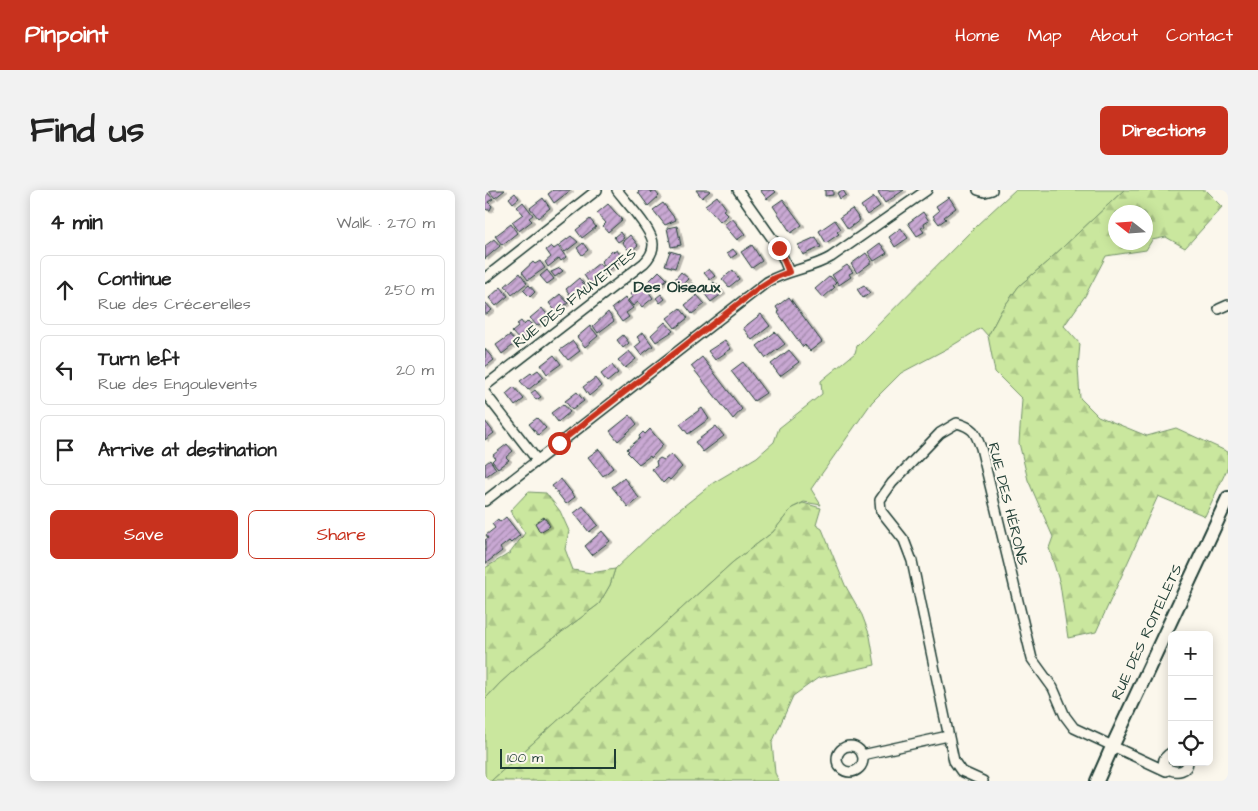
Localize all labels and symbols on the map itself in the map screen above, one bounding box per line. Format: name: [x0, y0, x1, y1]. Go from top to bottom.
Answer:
north arrow: [1108, 205, 1153, 250]
route end: [768, 237, 791, 260]
street label: RUE DES FAUVETTES: [509, 243, 642, 353]
district label: Des Oiseaux: [633, 276, 721, 298]
route start: [548, 432, 571, 455]
street label: RUE DES HÉRONS: [983, 440, 1034, 568]
street label: RUE DES ROITELETS: [1106, 560, 1188, 703]
scale bar: [500, 746, 616, 769]

